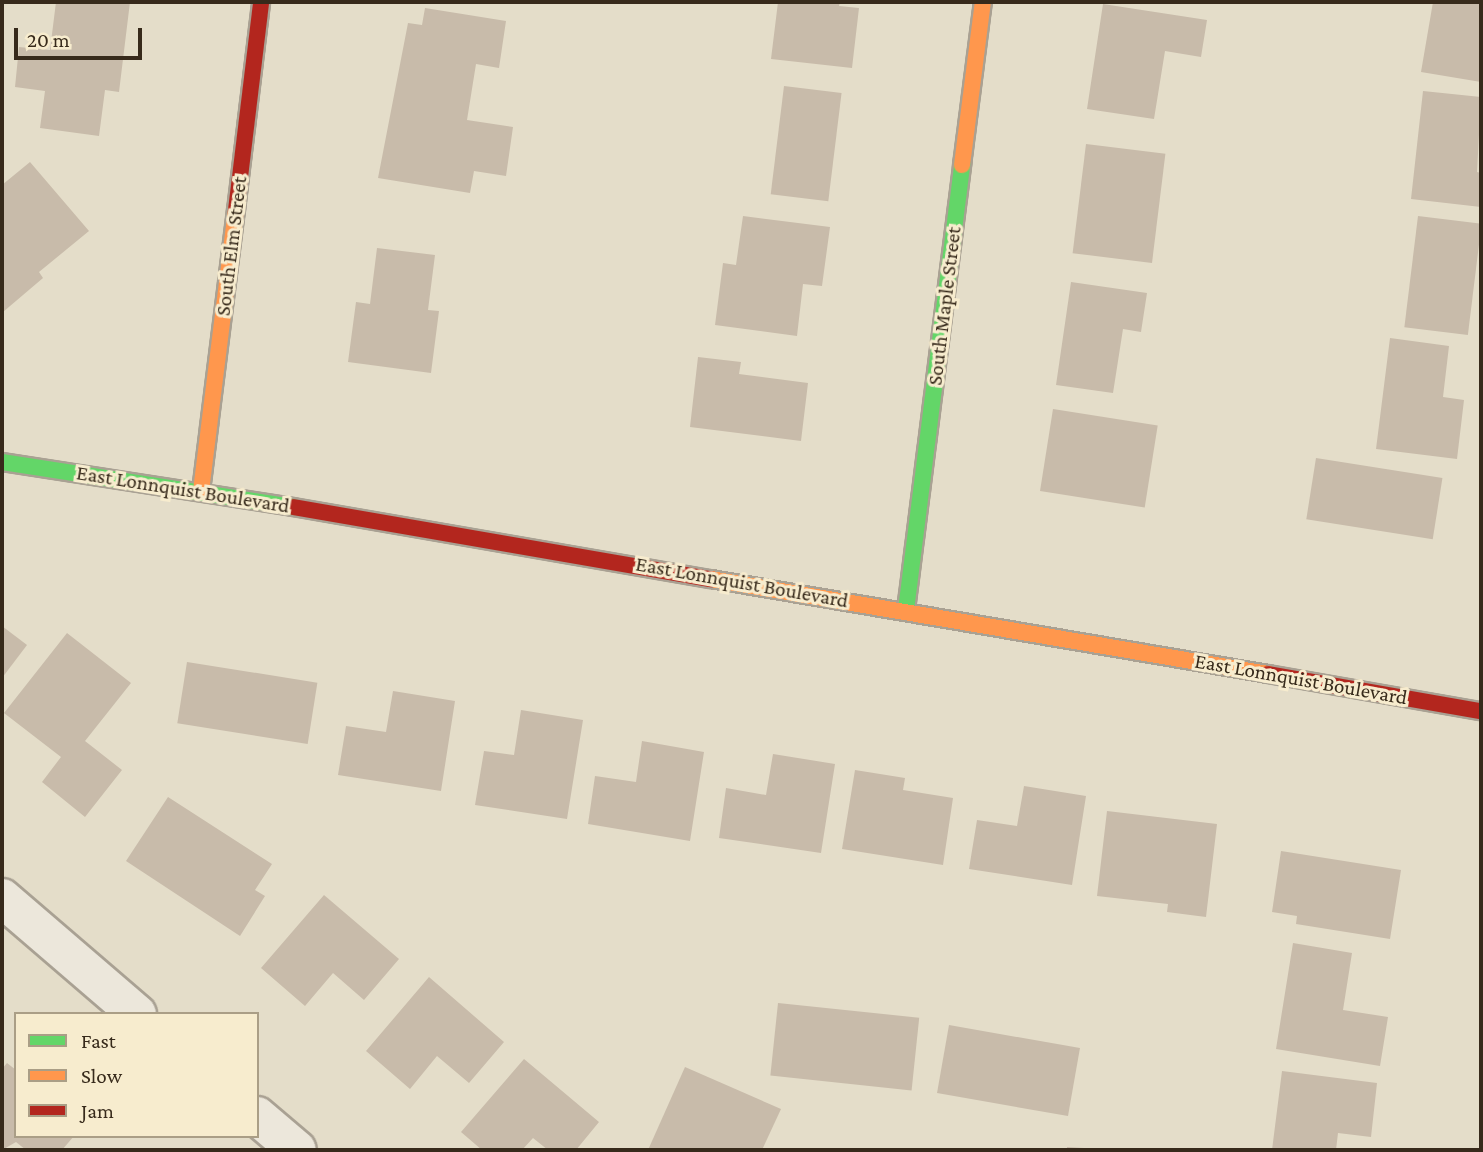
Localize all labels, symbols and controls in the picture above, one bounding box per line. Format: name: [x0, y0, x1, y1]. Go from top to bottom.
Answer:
scale bar: [18, 14, 145, 58]
text: 20 m: [27, 28, 70, 52]
street label: South Elm Street: [210, 175, 252, 317]
street label: South Maple Street: [922, 225, 966, 387]
street label: East Lonnquist Boulevard: [75, 460, 291, 518]
street label: East Lonnquist Boulevard: [634, 551, 850, 613]
street label: East Lonnquist Boulevard: [1193, 648, 1409, 710]
legend: [14, 1012, 259, 1138]
text: Fast: [81, 1029, 116, 1053]
text: Slow: [81, 1064, 122, 1088]
text: Jam: [81, 1099, 114, 1123]

